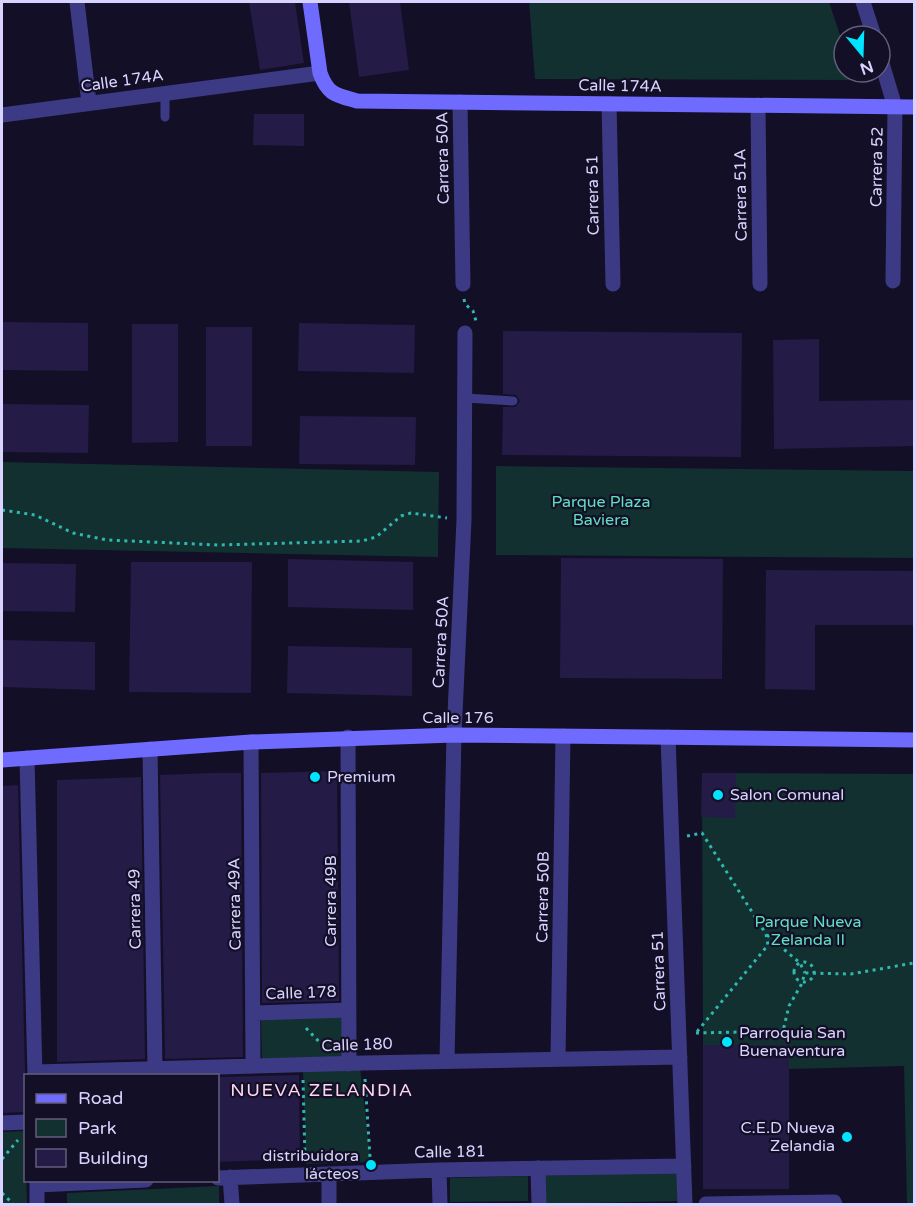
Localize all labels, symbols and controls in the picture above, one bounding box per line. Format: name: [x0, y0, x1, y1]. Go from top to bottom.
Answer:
north arrow: [832, 24, 892, 84]
text: N: [857, 56, 876, 79]
street label: Calle 174A: [79, 65, 165, 97]
street label: Calle 174A: [578, 75, 662, 97]
street label: Carrera 50A: [432, 112, 454, 204]
street label: Carrera 52: [866, 127, 888, 207]
street label: Carrera 51A: [730, 149, 752, 241]
street label: Carrera 51: [582, 155, 604, 235]
park label: Parque Plaza Baviera: [552, 492, 650, 530]
street label: Carrera 50A: [429, 595, 453, 689]
street label: Calle 176: [422, 708, 494, 728]
place label: Premium: [327, 767, 396, 787]
marker: Premium: [308, 770, 322, 784]
place label: Salon Comunal: [730, 785, 844, 805]
marker: Salon Comunal: [711, 788, 725, 802]
street label: Carrera 50B: [532, 851, 554, 943]
street label: Carrera 49B: [321, 855, 341, 947]
street label: Carrera 49A: [224, 858, 246, 950]
street label: Carrera 49: [124, 869, 146, 949]
park label: Parque Nueva Zelanda II: [754, 912, 862, 950]
street label: Carrera 51: [648, 930, 670, 1012]
street label: Calle 178: [265, 982, 337, 1004]
place label: Parroquia San Buenaventura: [739, 1023, 846, 1061]
street label: Calle 180: [321, 1034, 393, 1056]
marker: Parroquia San Buenaventura: [720, 1035, 734, 1049]
legend: [24, 1074, 219, 1182]
district label: NUEVA ZELANDIA: [230, 1079, 414, 1101]
text: Road: [78, 1087, 123, 1109]
text: Park: [78, 1117, 117, 1139]
place label: C.E.D Nueva Zelandia: [740, 1118, 835, 1156]
marker: C.E.D Nueva Zelandia: [840, 1130, 854, 1144]
street label: Calle 181: [414, 1141, 486, 1163]
place label: distribuidora lácteos: [262, 1146, 359, 1184]
text: Building: [78, 1147, 148, 1169]
marker: distribuidora lácteos: [364, 1158, 378, 1172]

